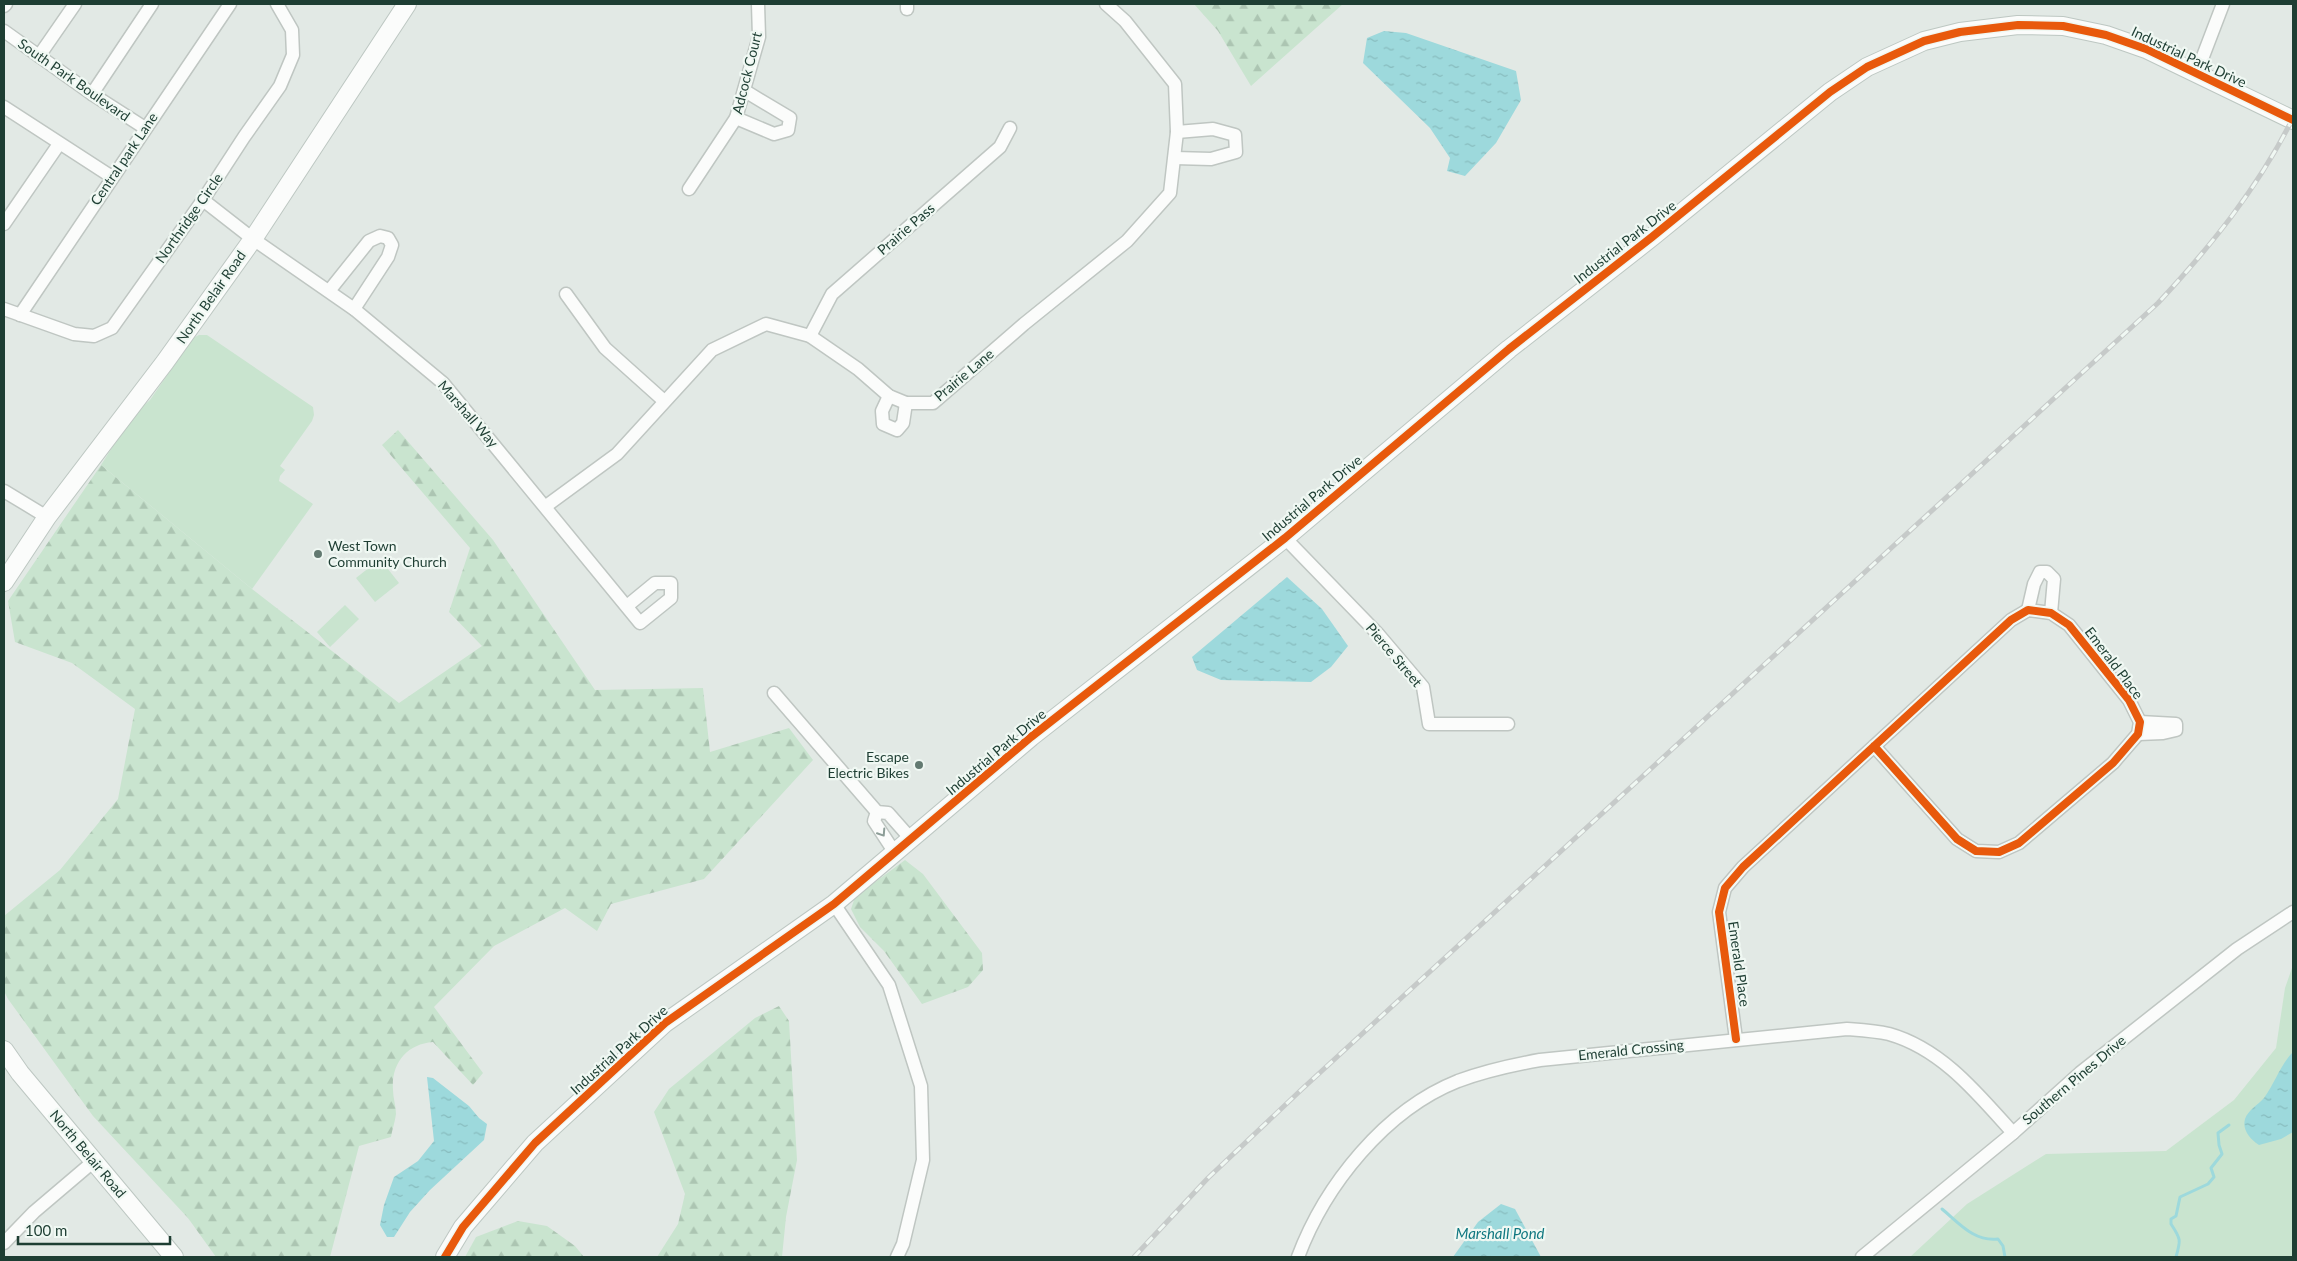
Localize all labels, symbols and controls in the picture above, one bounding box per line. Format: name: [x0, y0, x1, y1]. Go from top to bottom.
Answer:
street label: Industrial Park Drive: [2129, 22, 2249, 91]
street label: Adcock Court: [728, 30, 765, 116]
street label: South Park Boulevard: [15, 35, 133, 125]
street label: Central park Lane: [86, 109, 161, 208]
street label: Northridge Circle: [151, 170, 226, 266]
street label: Industrial Park Drive: [1570, 196, 1679, 287]
street label: Prairie Pass: [874, 199, 938, 258]
street label: North Belair Road: [172, 247, 249, 346]
street label: Prairie Lane: [930, 345, 997, 404]
street label: Marshall Way: [435, 377, 503, 451]
street label: Industrial Park Drive: [1258, 451, 1365, 544]
place label: West Town Community Church: [328, 537, 447, 570]
marker: West Town Community Church: [312, 548, 324, 560]
street label: Pierce Street: [1363, 619, 1426, 690]
street label: Emerald Place: [2082, 623, 2147, 702]
street label: Industrial Park Drive: [942, 705, 1049, 798]
place label: Escape Electric Bikes: [827, 748, 909, 781]
marker: Escape Electric Bikes: [913, 759, 925, 771]
one-way arrow: [875, 827, 885, 836]
street label: Emerald Place: [1725, 920, 1754, 1008]
street label: Industrial Park Drive: [567, 1002, 671, 1098]
street label: Southern Pines Drive: [2018, 1031, 2129, 1128]
street label: Emerald Crossing: [1577, 1036, 1685, 1064]
street label: North Belair Road: [47, 1106, 130, 1201]
scale bar: [18, 1214, 170, 1246]
text: 100 m: [25, 1221, 67, 1239]
water label: Marshall Pond: [1455, 1224, 1545, 1242]

